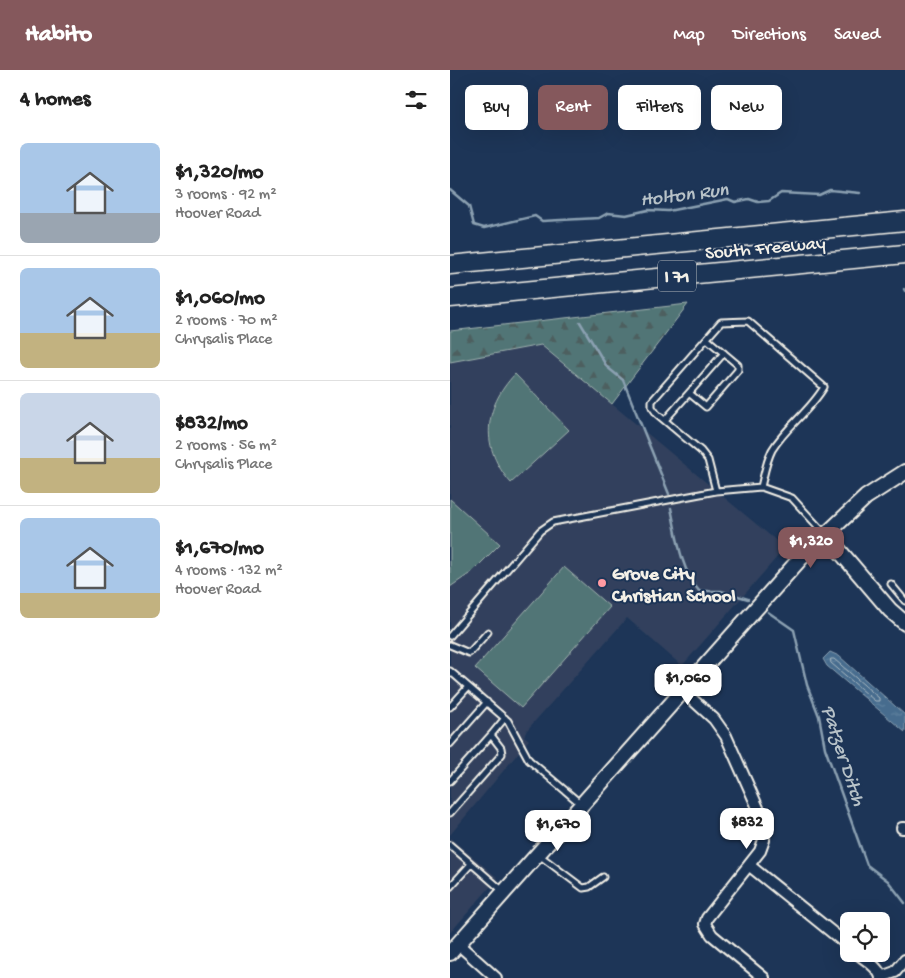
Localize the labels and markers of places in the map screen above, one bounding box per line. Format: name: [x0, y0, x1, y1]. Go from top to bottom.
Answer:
pin: $1,320: [770, 526, 852, 569]
place label: Grove City Christian School: [611, 564, 736, 609]
marker: Grove City Christian School: [596, 577, 608, 589]
pin: $1,060: [647, 664, 729, 706]
pin: $832: [717, 808, 777, 850]
pin: $1,670: [517, 810, 599, 852]

